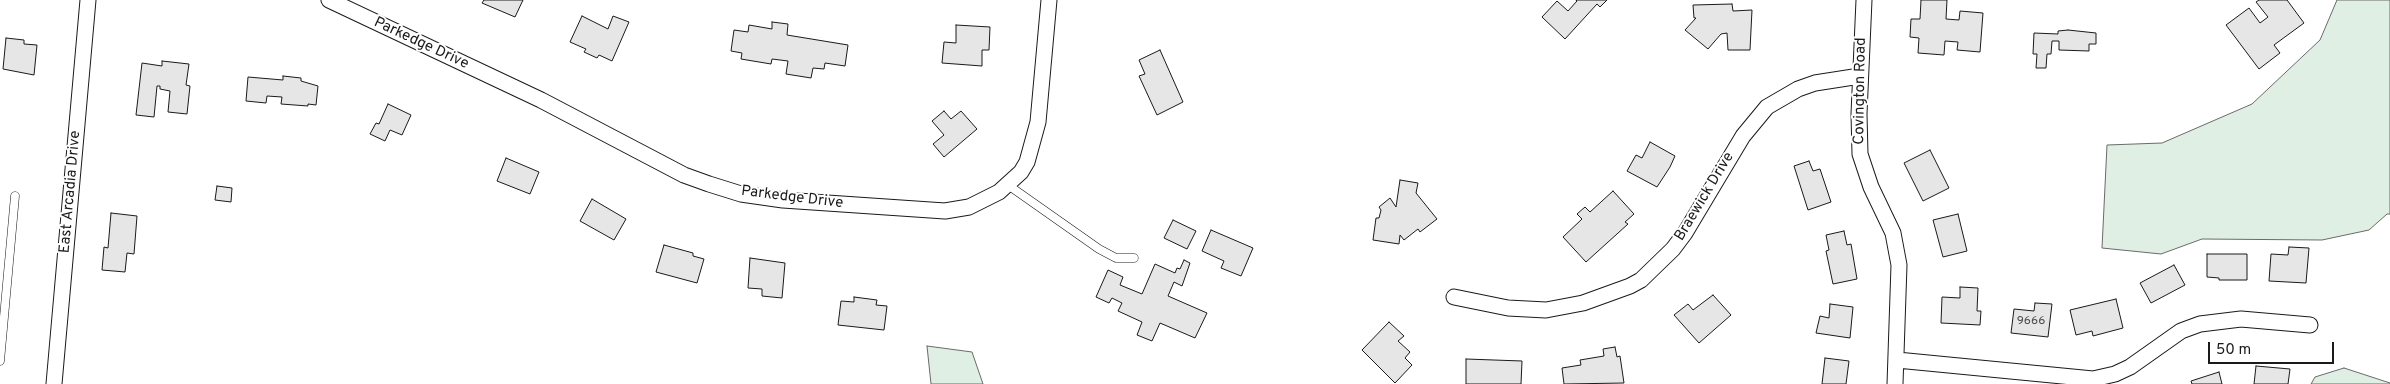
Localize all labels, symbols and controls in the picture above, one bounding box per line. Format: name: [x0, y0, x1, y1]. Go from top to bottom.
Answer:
street label: Parkedge Drive: [371, 14, 471, 74]
street label: Covington Road: [1851, 37, 1871, 145]
street label: East Arcadia Drive: [57, 130, 85, 254]
street label: Braewick Drive: [1671, 149, 1739, 245]
street label: Parkedge Drive: [740, 183, 844, 213]
house number: 9666: [2017, 315, 2045, 329]
scale bar: [2210, 332, 2336, 364]
text: 50 m: [2216, 341, 2251, 360]

